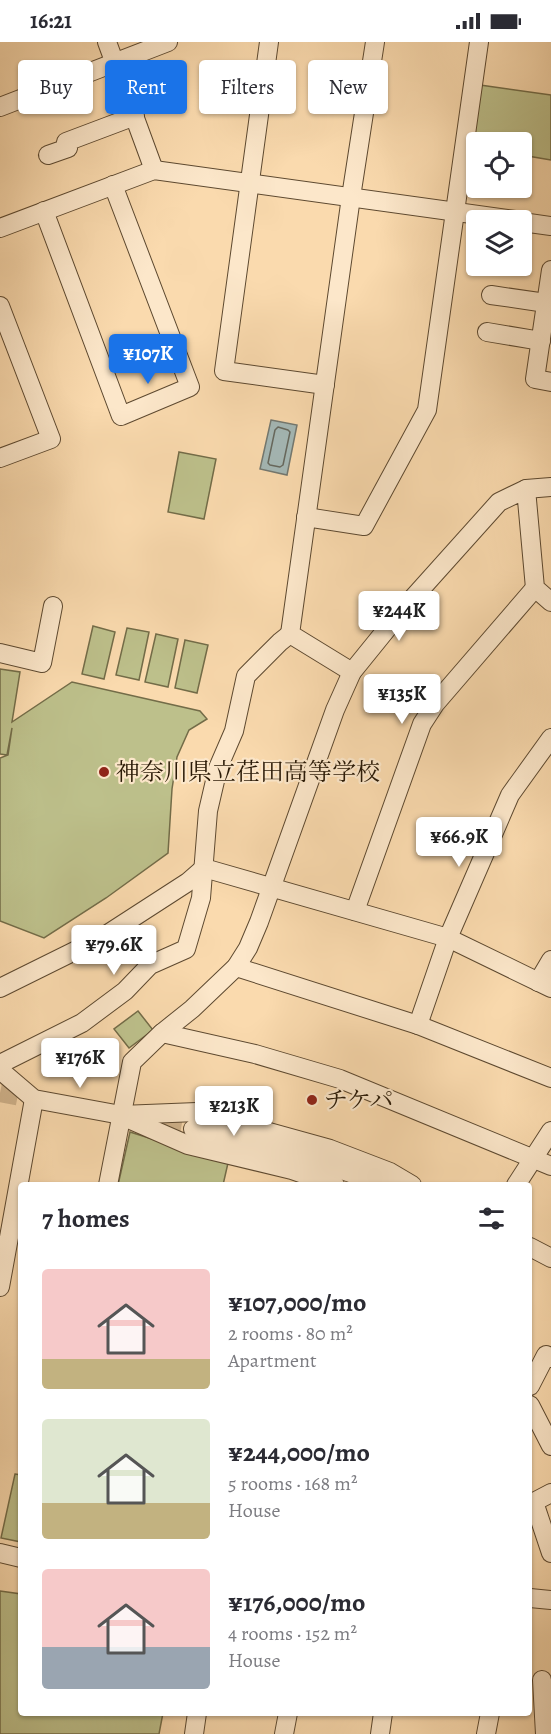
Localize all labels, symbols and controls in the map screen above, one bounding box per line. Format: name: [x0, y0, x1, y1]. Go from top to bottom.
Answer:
text: 16:21: [30, 6, 72, 36]
chip: Buy: [18, 60, 93, 114]
chip: Rent: [105, 60, 187, 114]
chip: Filters: [199, 60, 296, 114]
chip: New: [308, 60, 388, 114]
map controls: [466, 132, 532, 276]
button: locate: [466, 132, 532, 198]
button: layers: [466, 210, 532, 276]
pin: ¥107K: [106, 334, 190, 385]
text: ¥107K: [123, 340, 173, 367]
pin: ¥244K: [357, 591, 441, 642]
text: ¥244K: [372, 597, 426, 624]
pin: ¥135K: [360, 674, 444, 725]
text: ¥135K: [378, 680, 426, 707]
place label: 神奈川県立荏田高等学校: [116, 756, 380, 788]
marker: 神奈川県立荏田高等学校: [97, 765, 111, 779]
pin: ¥66.9K: [410, 817, 508, 868]
text: ¥66.9K: [430, 823, 488, 850]
pin: ¥79.6K: [65, 925, 163, 976]
text: ¥79.6K: [85, 931, 143, 958]
pin: ¥176K: [38, 1038, 122, 1089]
text: ¥176K: [55, 1044, 105, 1071]
place label: チケパ: [324, 1084, 394, 1116]
pin: ¥213K: [192, 1086, 276, 1137]
text: ¥213K: [209, 1092, 259, 1119]
marker: チケパ: [305, 1093, 319, 1107]
text: 7 homes: [42, 1201, 130, 1236]
icon: filters: [475, 1202, 508, 1235]
text: ¥107,000/mo: [228, 1285, 366, 1320]
icon: home: [90, 1293, 162, 1365]
text: 2 rooms · 80 m²: [228, 1320, 353, 1347]
text: Apartment: [228, 1347, 317, 1374]
text: ¥244,000/mo: [228, 1435, 370, 1470]
icon: home: [90, 1443, 162, 1515]
text: 5 rooms · 168 m²: [228, 1470, 357, 1497]
text: House: [228, 1497, 280, 1524]
text: ¥176,000/mo: [228, 1585, 365, 1620]
icon: home: [90, 1593, 162, 1665]
text: 4 rooms · 152 m²: [228, 1620, 357, 1647]
text: House: [228, 1647, 280, 1674]

